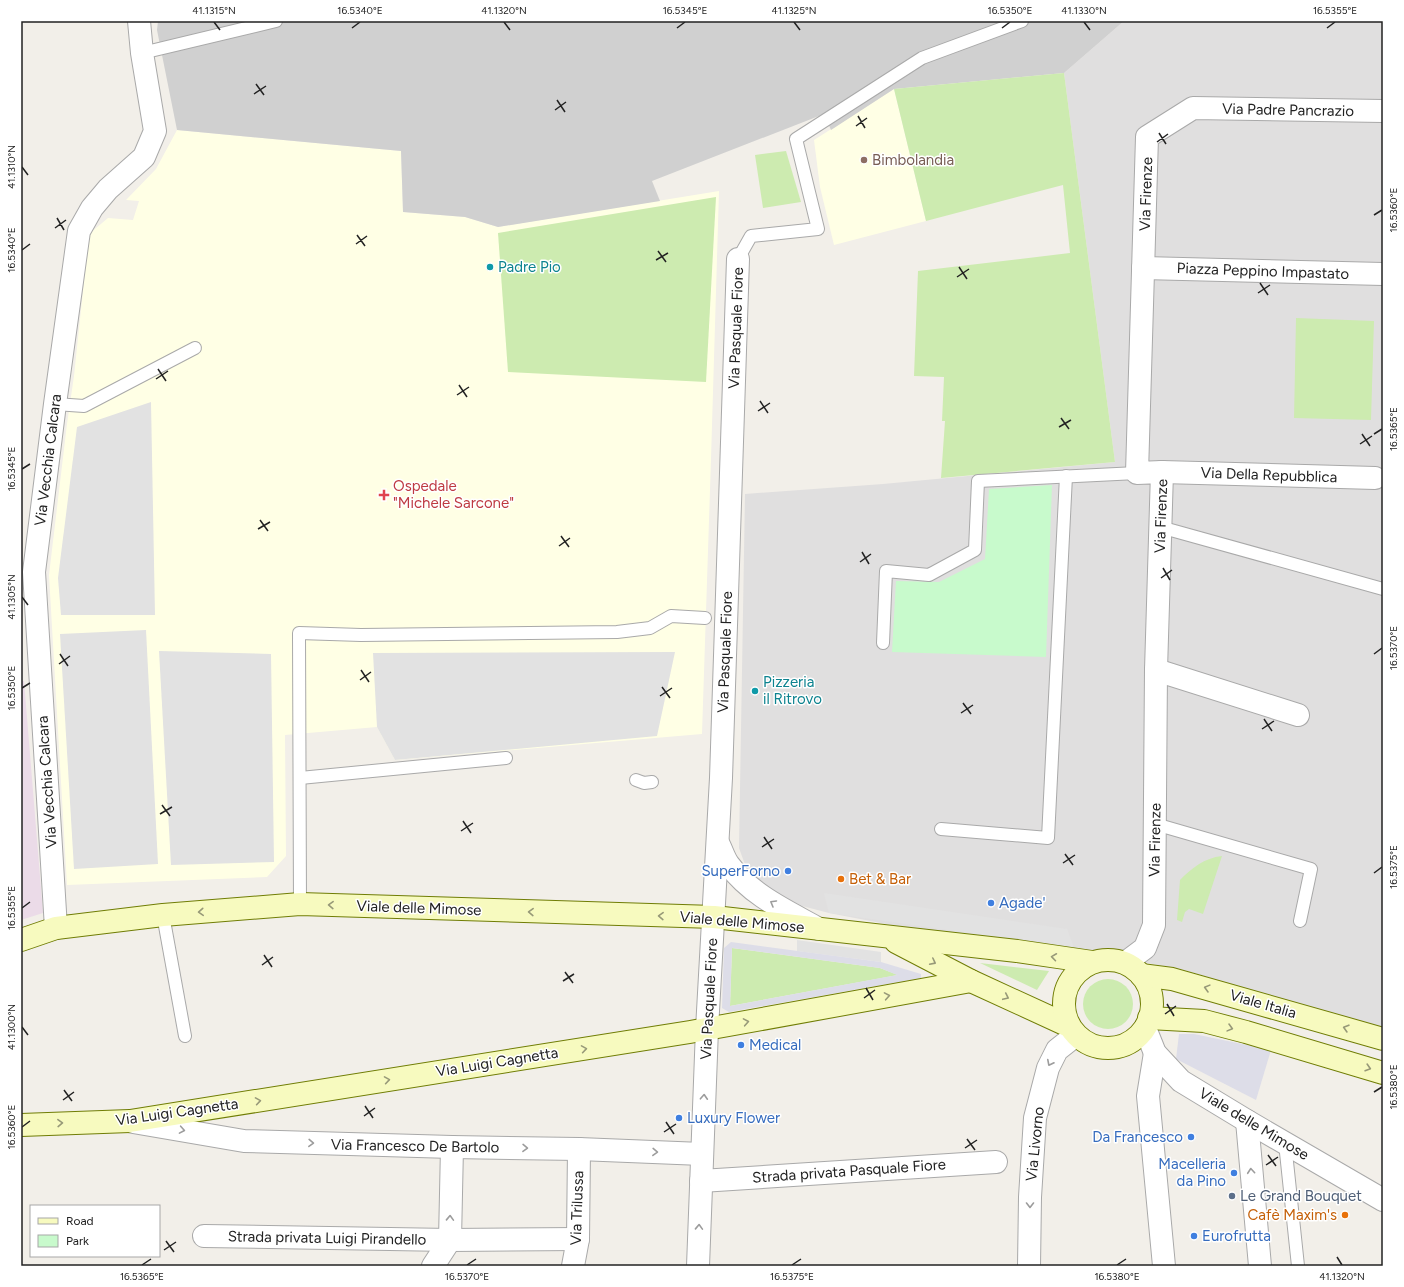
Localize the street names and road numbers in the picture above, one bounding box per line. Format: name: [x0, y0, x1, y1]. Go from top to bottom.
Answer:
street label: Via Padre Pancrazio: [1222, 100, 1354, 120]
street label: Via Firenze: [1136, 157, 1156, 231]
street label: Piazza Peppino Impastato: [1176, 259, 1350, 283]
street label: Via Pasquale Fiore: [725, 267, 747, 389]
street label: Via Vecchia Calcara: [31, 393, 65, 527]
street label: Via Della Repubblica: [1200, 464, 1338, 486]
street label: Via Firenze: [1151, 479, 1171, 553]
street label: Via Pasquale Fiore: [714, 591, 736, 713]
street label: Via Vecchia Calcara: [33, 715, 61, 849]
street label: Via Firenze: [1145, 803, 1165, 877]
street label: Viale delle Mimose: [356, 897, 482, 919]
street label: Viale delle Mimose: [679, 908, 805, 936]
street label: Via Pasquale Fiore: [697, 938, 721, 1060]
street label: Viale Italia: [1228, 986, 1298, 1022]
street label: Via Luigi Cagnetta: [435, 1043, 559, 1081]
street label: Viale delle Mimose: [1196, 1084, 1312, 1164]
street label: Via Luigi Cagnetta: [115, 1094, 239, 1130]
street label: Via Livorno: [1022, 1105, 1048, 1182]
street label: Via Francesco De Bartolo: [331, 1136, 500, 1156]
street label: Strada privata Pasquale Fiore: [752, 1155, 946, 1187]
street label: Via Trilussa: [567, 1170, 587, 1246]
street label: Strada privata Luigi Pirandello: [228, 1227, 427, 1249]

